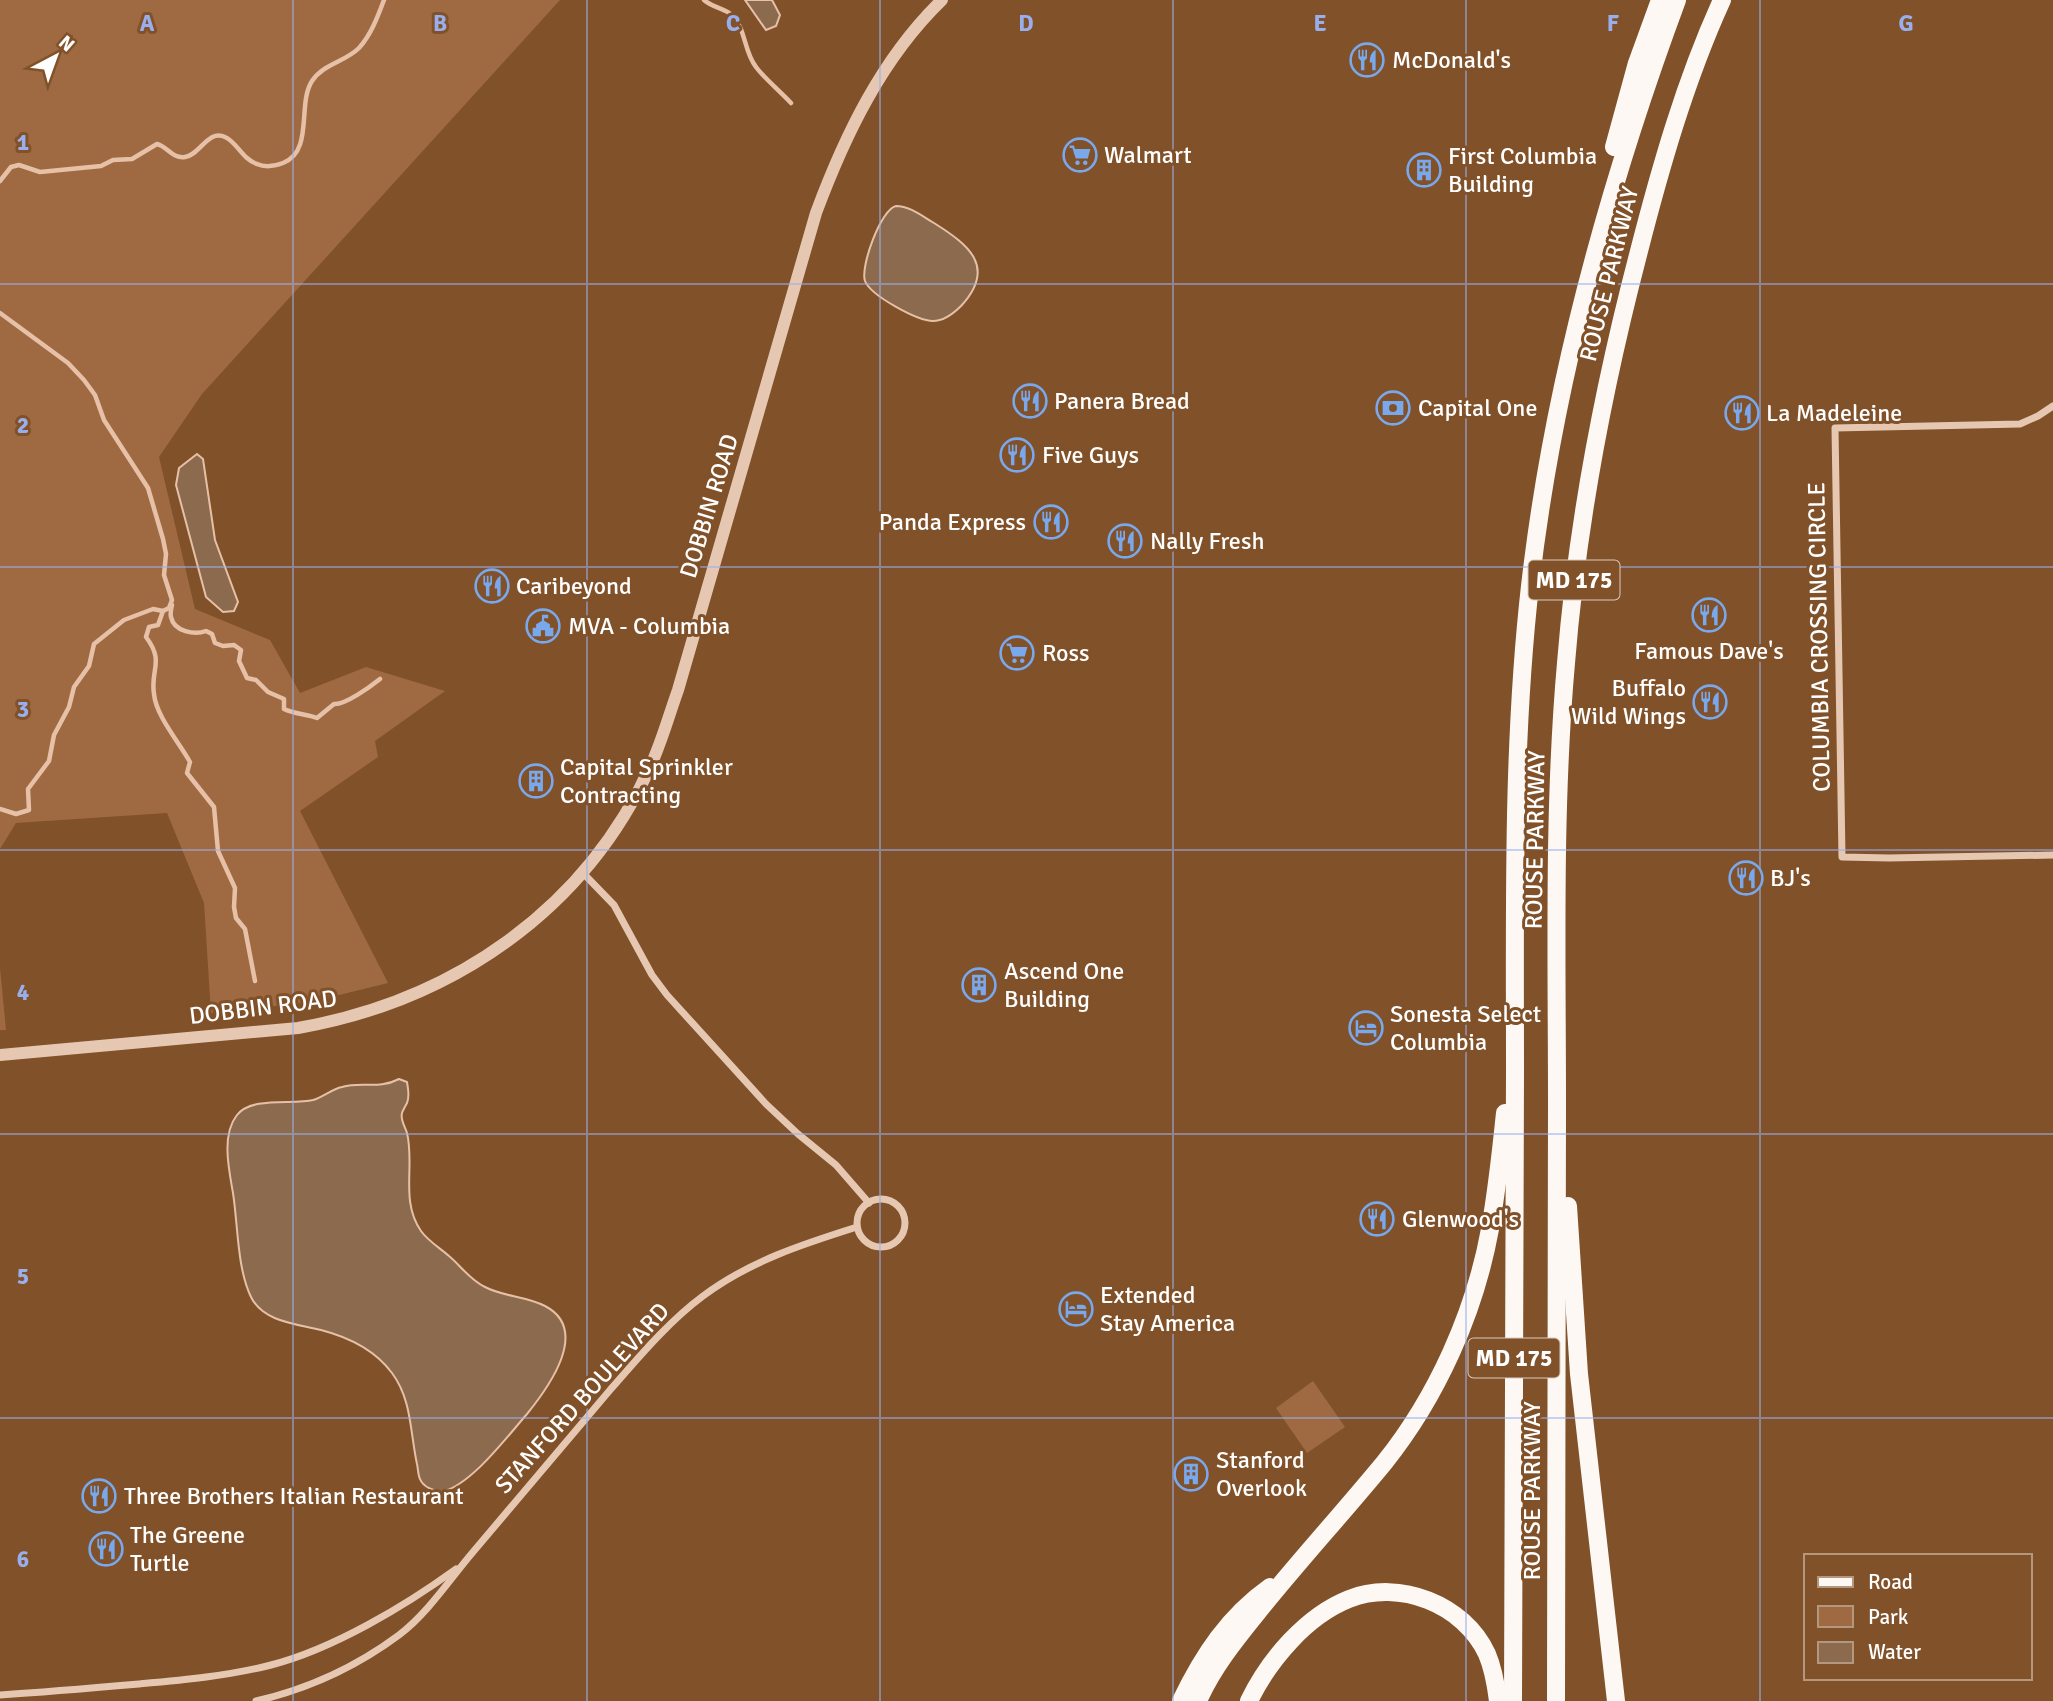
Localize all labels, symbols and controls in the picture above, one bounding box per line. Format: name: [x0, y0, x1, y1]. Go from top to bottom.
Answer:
text: A: [140, 9, 155, 38]
text: B: [433, 9, 447, 38]
text: C: [726, 9, 740, 38]
text: D: [1018, 9, 1034, 38]
text: E: [1313, 9, 1327, 38]
text: F: [1607, 9, 1619, 38]
text: G: [1898, 9, 1914, 38]
north arrow: [21, 21, 91, 91]
text: N: [54, 31, 79, 57]
restaurant icon: McDonald's: [1348, 41, 1386, 79]
place label: McDonald's: [1392, 45, 1511, 75]
text: 1: [17, 128, 29, 157]
supermarket icon: Walmart: [1061, 136, 1099, 174]
place label: Walmart: [1104, 140, 1192, 170]
place label: First Columbia Building: [1448, 141, 1597, 199]
building icon: First Columbia Building: [1405, 151, 1443, 189]
street label: ROUSE PARKWAY: [1573, 184, 1645, 364]
restaurant icon: Panera Bread: [1011, 382, 1049, 420]
place label: Panera Bread: [1054, 386, 1190, 416]
bank icon: Capital One: [1374, 389, 1412, 427]
place label: Capital One: [1418, 393, 1537, 423]
restaurant icon: La Madeleine: [1723, 394, 1761, 432]
place label: La Madeleine: [1766, 398, 1902, 428]
text: 2: [17, 411, 29, 440]
street label: DOBBIN ROAD: [673, 430, 745, 582]
restaurant icon: Five Guys: [998, 436, 1036, 474]
place label: Five Guys: [1042, 440, 1139, 470]
street label: COLUMBIA CROSSING CIRCLE: [1801, 482, 1837, 792]
restaurant icon: Panda Express: [1032, 503, 1070, 541]
place label: Panda Express: [879, 507, 1026, 537]
restaurant icon: Nally Fresh: [1106, 522, 1144, 560]
place label: Nally Fresh: [1150, 526, 1264, 556]
road number: MD 175: [1528, 560, 1620, 600]
restaurant icon: Caribeyond: [473, 567, 511, 605]
place label: Caribeyond: [516, 571, 632, 601]
restaurant icon: Famous Dave's: [1690, 596, 1728, 634]
public building icon: MVA - Columbia: [524, 607, 562, 645]
place label: MVA - Columbia: [568, 611, 730, 641]
supermarket icon: Ross: [998, 634, 1036, 672]
place label: Famous Dave's: [1634, 636, 1784, 666]
place label: Ross: [1042, 638, 1090, 668]
place label: Buffalo Wild Wings: [1571, 673, 1686, 731]
restaurant icon: Buffalo Wild Wings: [1691, 683, 1729, 721]
text: 3: [17, 695, 29, 724]
street label: ROUSE PARKWAY: [1518, 750, 1552, 930]
place label: Capital Sprinkler Contracting: [560, 752, 733, 810]
building icon: Capital Sprinkler Contracting: [517, 762, 555, 800]
restaurant icon: BJ's: [1727, 859, 1765, 897]
place label: BJ's: [1770, 863, 1811, 893]
place label: Ascend One Building: [1004, 956, 1124, 1014]
building icon: Ascend One Building: [960, 966, 998, 1004]
text: 4: [17, 978, 29, 1007]
street label: DOBBIN ROAD: [187, 983, 339, 1031]
place label: Sonesta Select Columbia: [1390, 999, 1541, 1057]
hotel icon: Sonesta Select Columbia: [1347, 1009, 1385, 1047]
restaurant icon: Glenwood's: [1358, 1200, 1396, 1238]
place label: Glenwood's: [1402, 1204, 1519, 1234]
text: 5: [17, 1262, 29, 1291]
place label: Extended Stay America: [1100, 1280, 1235, 1338]
hotel icon: Extended Stay America: [1057, 1290, 1095, 1328]
street label: STANFORD BOULEVARD: [488, 1296, 676, 1500]
road number: MD 175: [1468, 1338, 1560, 1378]
street label: ROUSE PARKWAY: [1517, 1402, 1547, 1580]
place label: Stanford Overlook: [1216, 1445, 1307, 1503]
building icon: Stanford Overlook: [1172, 1455, 1210, 1493]
restaurant icon: Three Brothers Italian Restaurant: [80, 1477, 118, 1515]
place label: Three Brothers Italian Restaurant: [124, 1481, 464, 1511]
place label: The Greene Turtle: [130, 1520, 245, 1578]
restaurant icon: The Greene Turtle: [87, 1530, 125, 1568]
text: 6: [17, 1545, 29, 1574]
legend: [1804, 1554, 2032, 1680]
text: Road: [1868, 1569, 1913, 1595]
text: Park: [1868, 1604, 1909, 1630]
text: Water: [1868, 1639, 1921, 1665]

